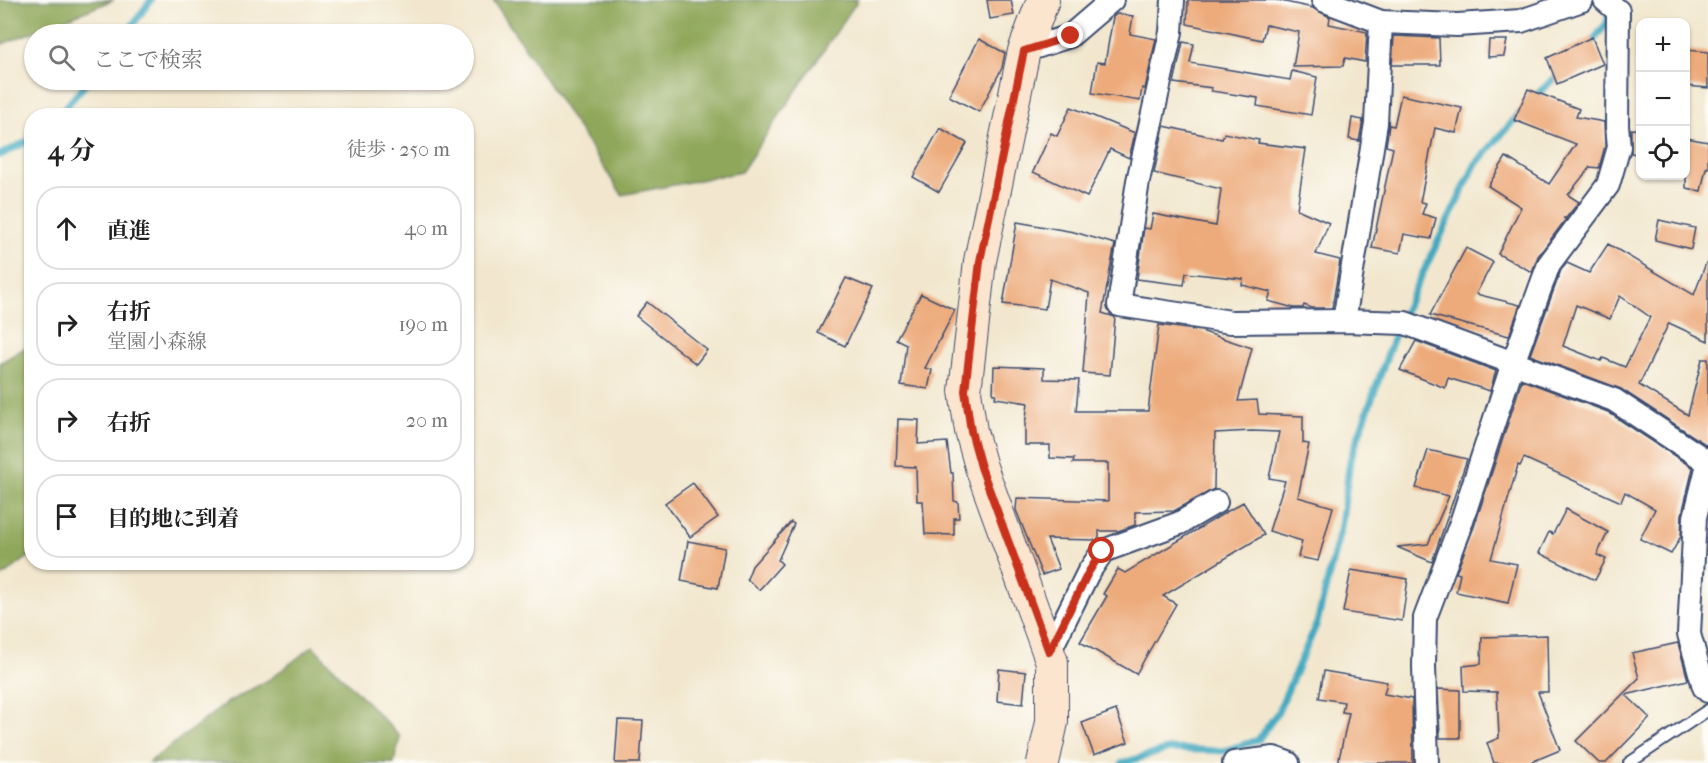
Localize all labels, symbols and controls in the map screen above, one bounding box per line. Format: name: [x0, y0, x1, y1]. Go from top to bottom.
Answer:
map controls: [1636, 18, 1690, 180]
button: +: [1636, 18, 1690, 72]
route end: [1057, 22, 1083, 48]
search box: [24, 24, 474, 90]
icon: search: [45, 41, 78, 74]
text: ここで検索: [93, 47, 203, 73]
button: −: [1636, 72, 1690, 126]
button: locate: [1636, 126, 1690, 180]
text: 4 分: [48, 135, 95, 166]
text: 徒歩 · 250 m: [347, 138, 450, 161]
icon: ahead: [50, 212, 83, 245]
text: 40 m: [404, 217, 448, 240]
text: 直進: [107, 218, 151, 244]
text: 右折: [107, 299, 151, 325]
icon: right: [50, 308, 83, 341]
text: 190 m: [398, 313, 448, 336]
text: 堂園小森線: [107, 330, 207, 353]
icon: right: [50, 404, 83, 437]
text: 20 m: [406, 409, 448, 432]
text: 右折: [107, 410, 151, 436]
icon: arrive: [50, 500, 83, 533]
text: 目的地に到着: [107, 506, 239, 532]
route start: [1088, 537, 1114, 563]

